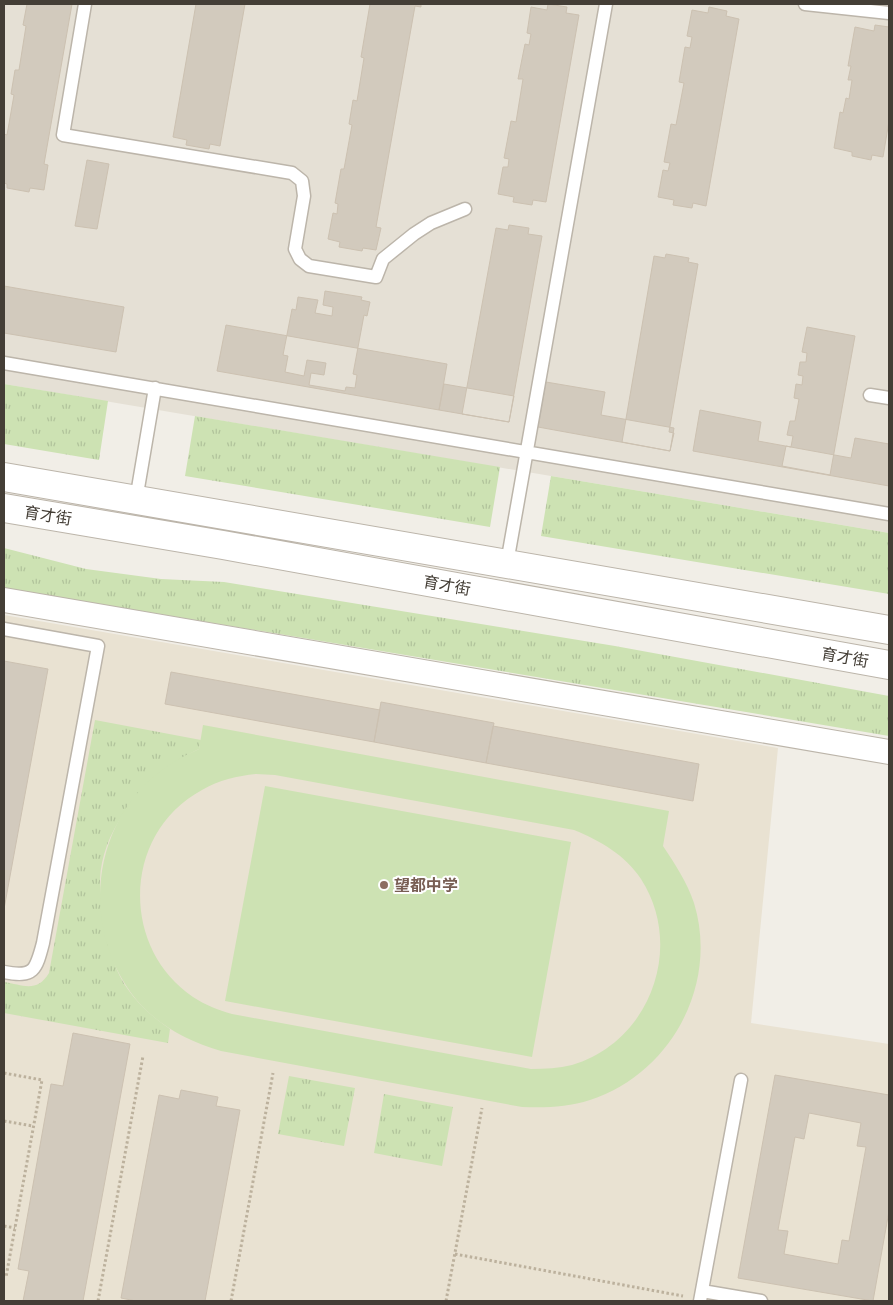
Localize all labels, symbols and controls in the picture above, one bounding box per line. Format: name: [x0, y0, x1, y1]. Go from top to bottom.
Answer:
street label: 育才街: [23, 502, 73, 529]
street label: 育才街: [422, 572, 472, 599]
street label: 育才街: [820, 644, 870, 671]
place label: 望都中学: [394, 876, 458, 895]
marker: 望都中学: [378, 879, 390, 891]

